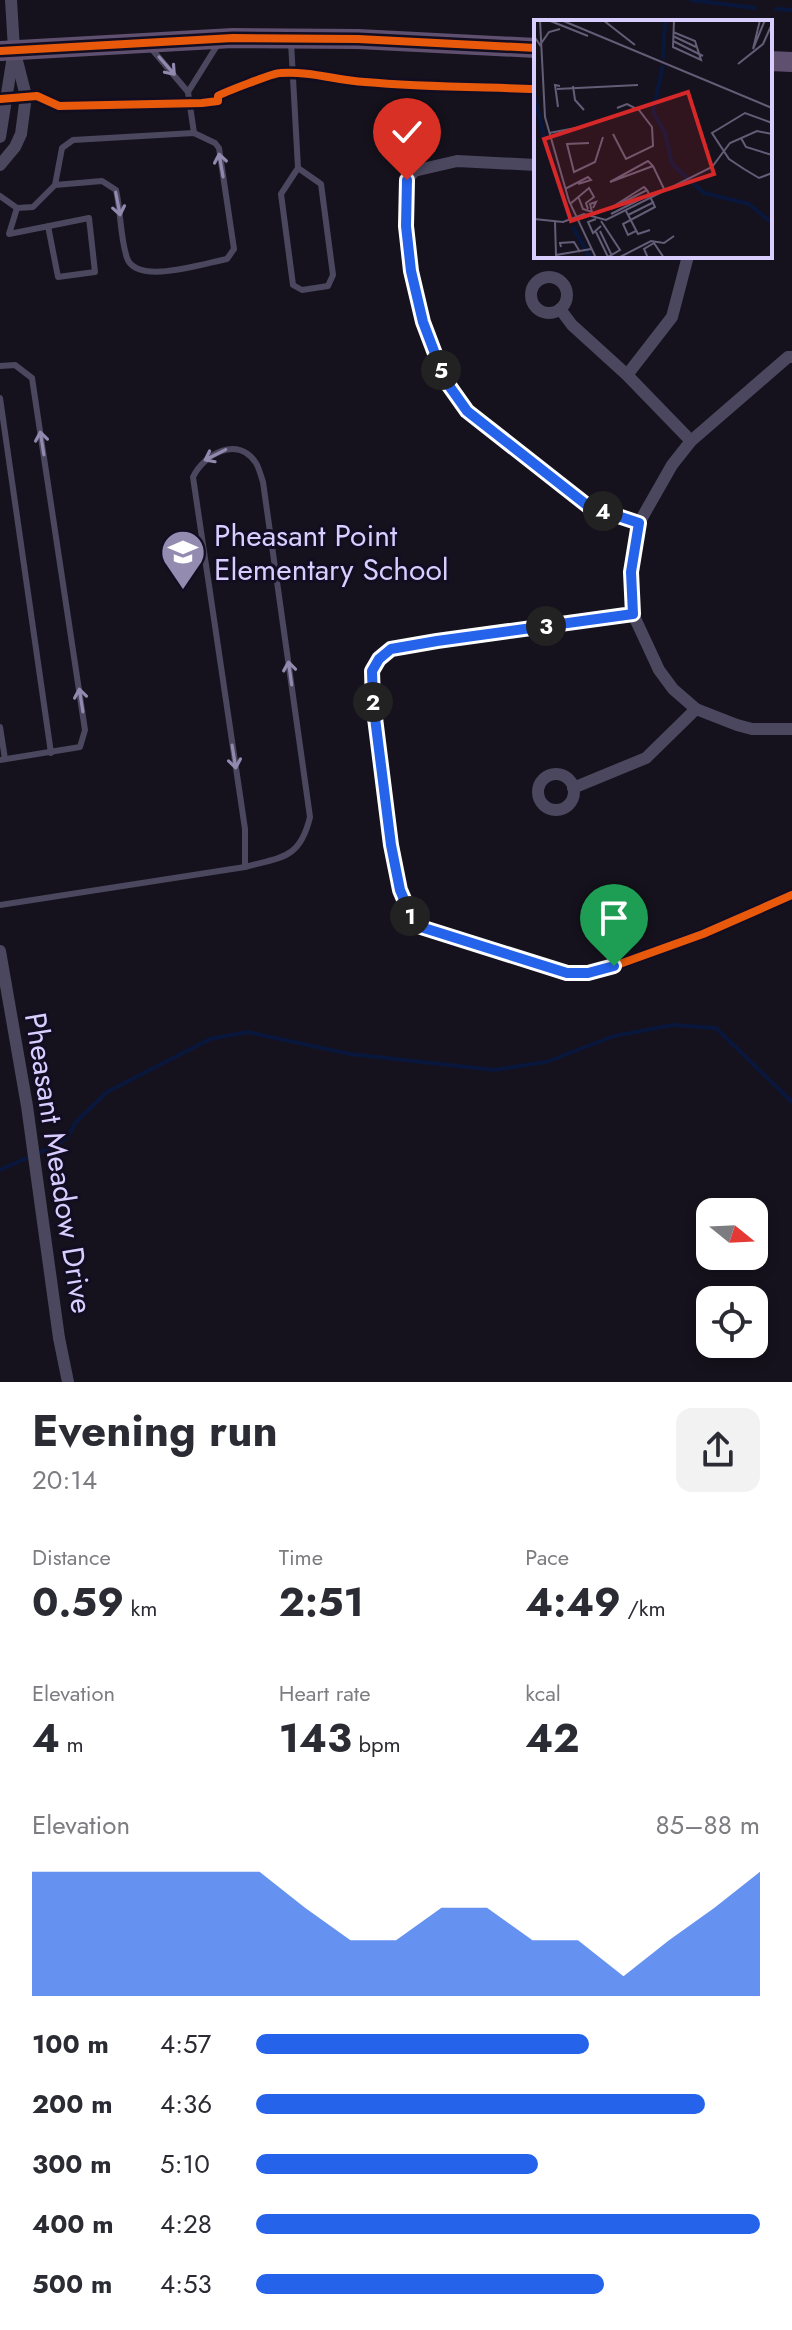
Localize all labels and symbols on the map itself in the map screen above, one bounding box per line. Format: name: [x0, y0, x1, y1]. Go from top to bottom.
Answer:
inset map: [534, 20, 772, 258]
one-way arrow: [158, 55, 176, 76]
pin: [373, 98, 441, 180]
one-way arrow: [213, 153, 228, 178]
one-way arrow: [111, 191, 126, 216]
pin: 5: [421, 350, 461, 390]
one-way arrow: [34, 431, 49, 456]
one-way arrow: [204, 448, 227, 463]
pin: 4: [583, 491, 623, 531]
place label: Pheasant Point Elementary School: [214, 514, 449, 591]
school or university icon: Pheasant Point Elementary School: [159, 528, 207, 591]
pin: 3: [526, 606, 566, 646]
one-way arrow: [282, 661, 297, 686]
pin: 2: [353, 682, 393, 722]
one-way arrow: [73, 688, 88, 713]
one-way arrow: [227, 744, 242, 769]
pin: [580, 884, 648, 966]
pin: 1: [390, 896, 430, 936]
street label: Pheasant Meadow Drive: [14, 1010, 104, 1316]
north arrow: [696, 1198, 768, 1270]

